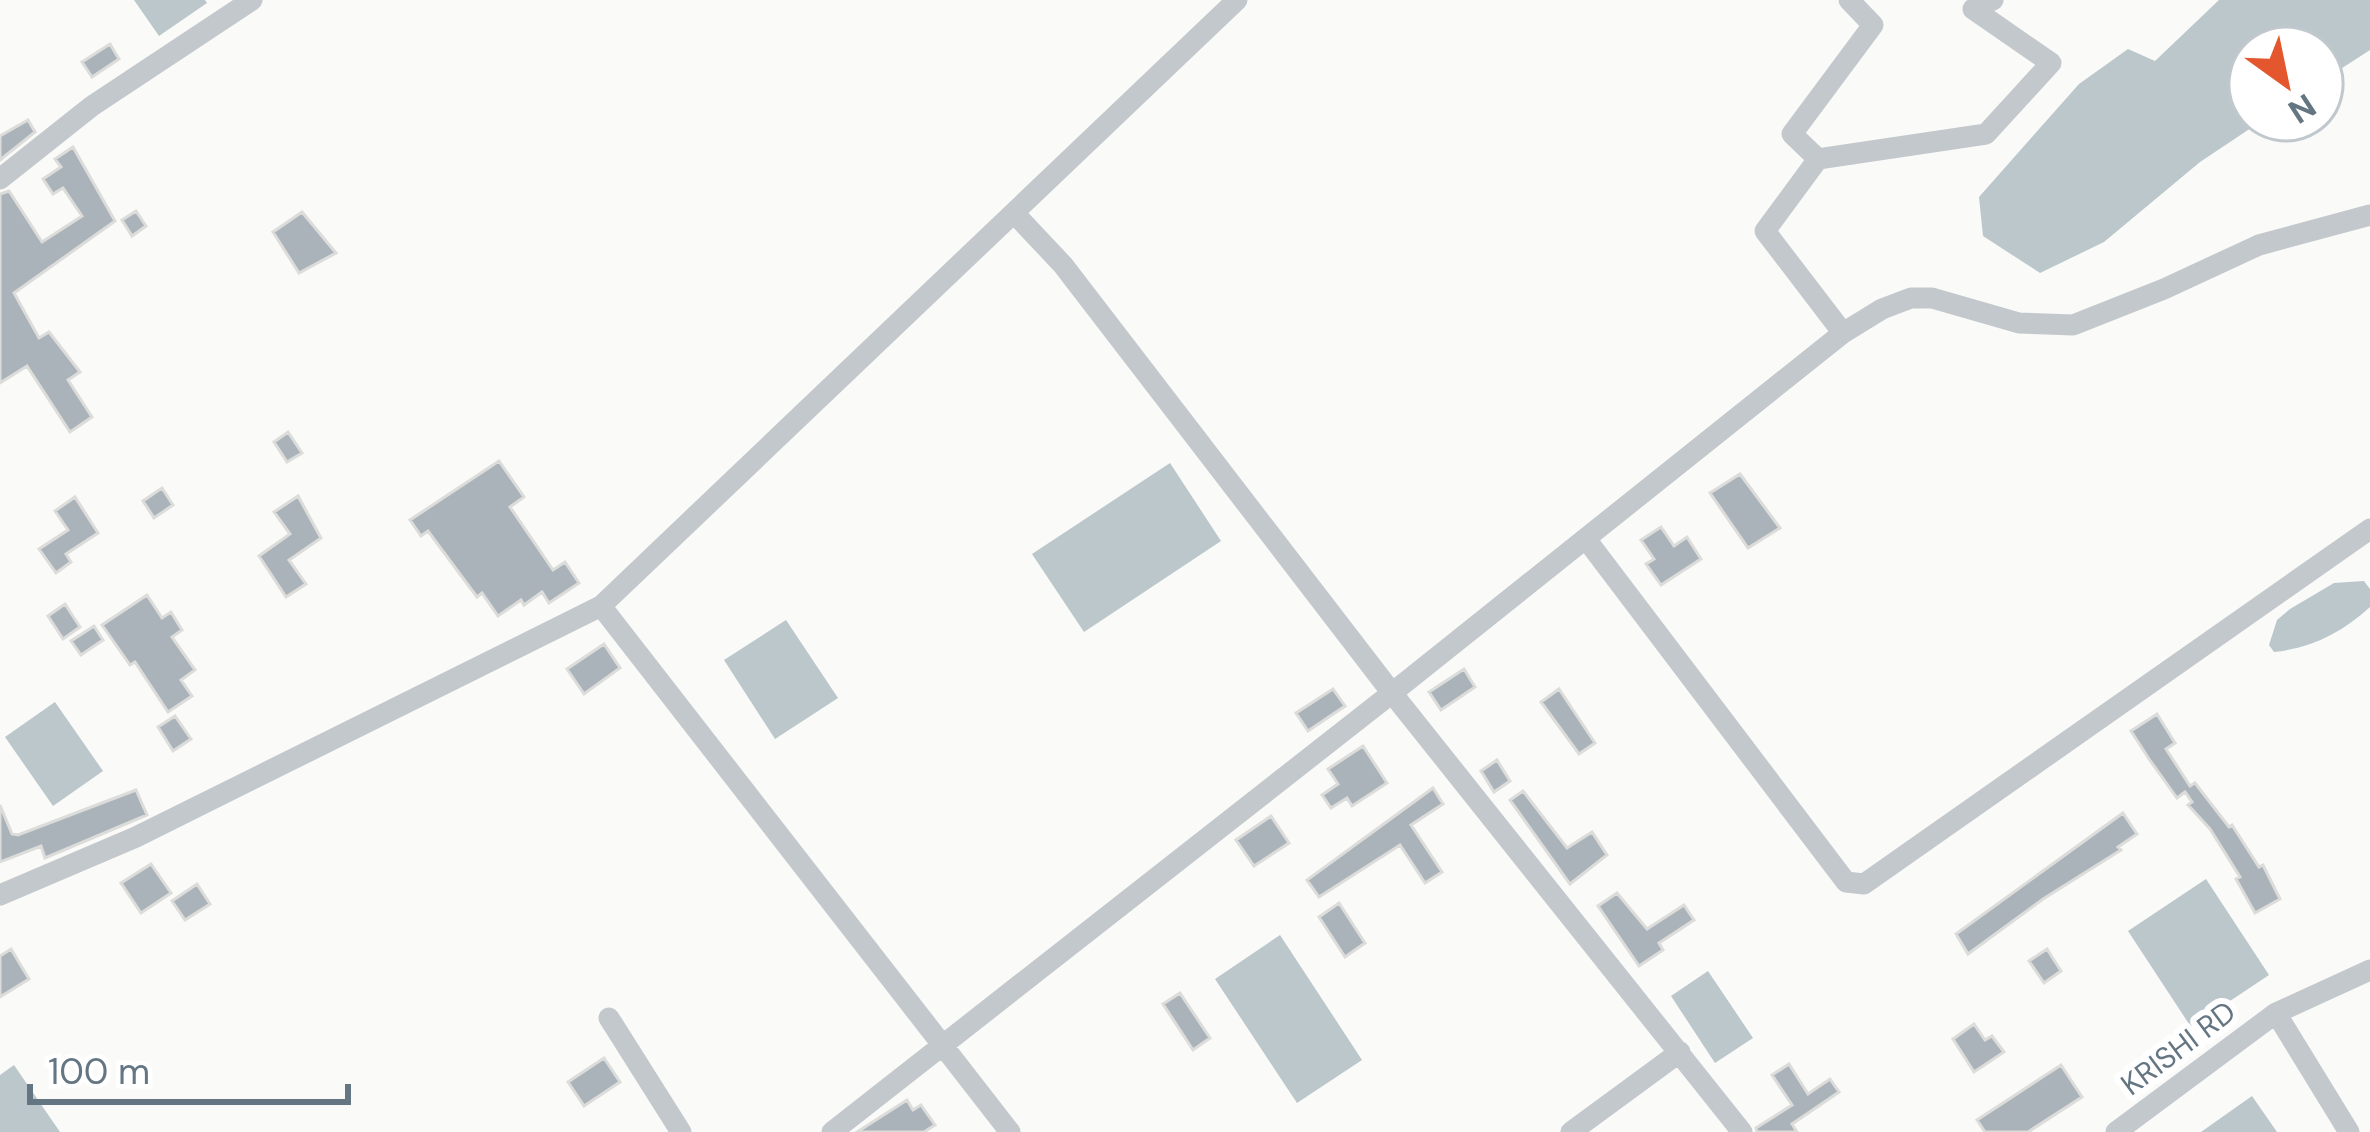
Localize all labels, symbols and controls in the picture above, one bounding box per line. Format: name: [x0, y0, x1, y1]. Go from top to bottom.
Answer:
north arrow: [2226, 24, 2346, 144]
text: N: [2280, 84, 2324, 133]
street label: KRISHI RD: [2113, 992, 2243, 1104]
scale bar: [30, 1030, 348, 1104]
text: 100 m: [48, 1048, 150, 1095]

